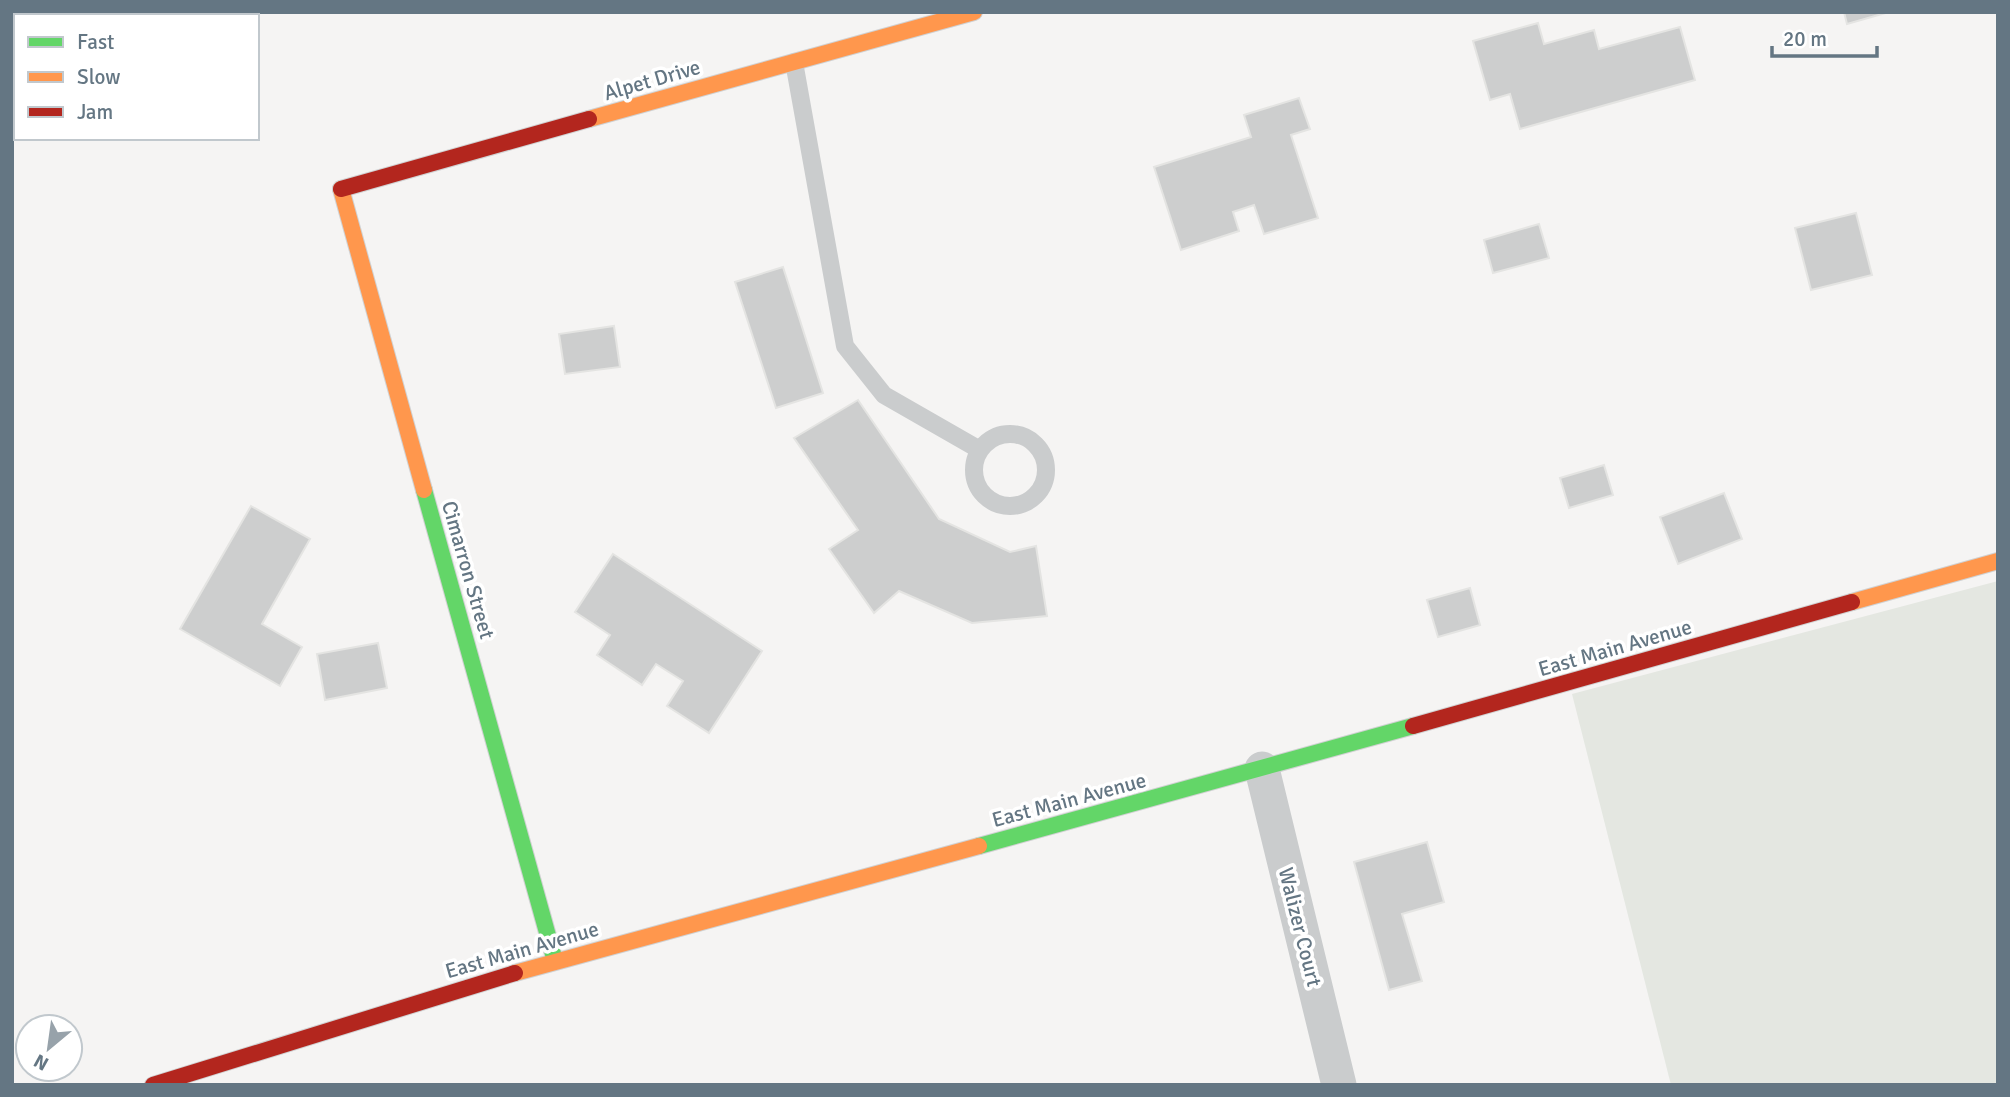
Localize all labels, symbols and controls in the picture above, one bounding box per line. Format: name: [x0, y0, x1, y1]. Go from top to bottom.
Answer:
legend: [14, 14, 259, 140]
scale bar: [1772, 14, 1877, 58]
text: 20 m: [1783, 26, 1827, 52]
text: Fast: [77, 29, 114, 55]
street label: Alpet Drive: [601, 54, 703, 106]
text: Slow: [77, 64, 121, 90]
text: Jam: [77, 99, 113, 125]
street label: Cimarron Street: [436, 498, 500, 642]
street label: East Main Avenue: [1535, 614, 1695, 682]
street label: East Main Avenue: [989, 767, 1149, 833]
street label: Walizer Court: [1273, 865, 1327, 989]
street label: East Main Avenue: [442, 916, 602, 984]
north arrow: [14, 1013, 84, 1083]
text: N: [30, 1048, 53, 1076]

